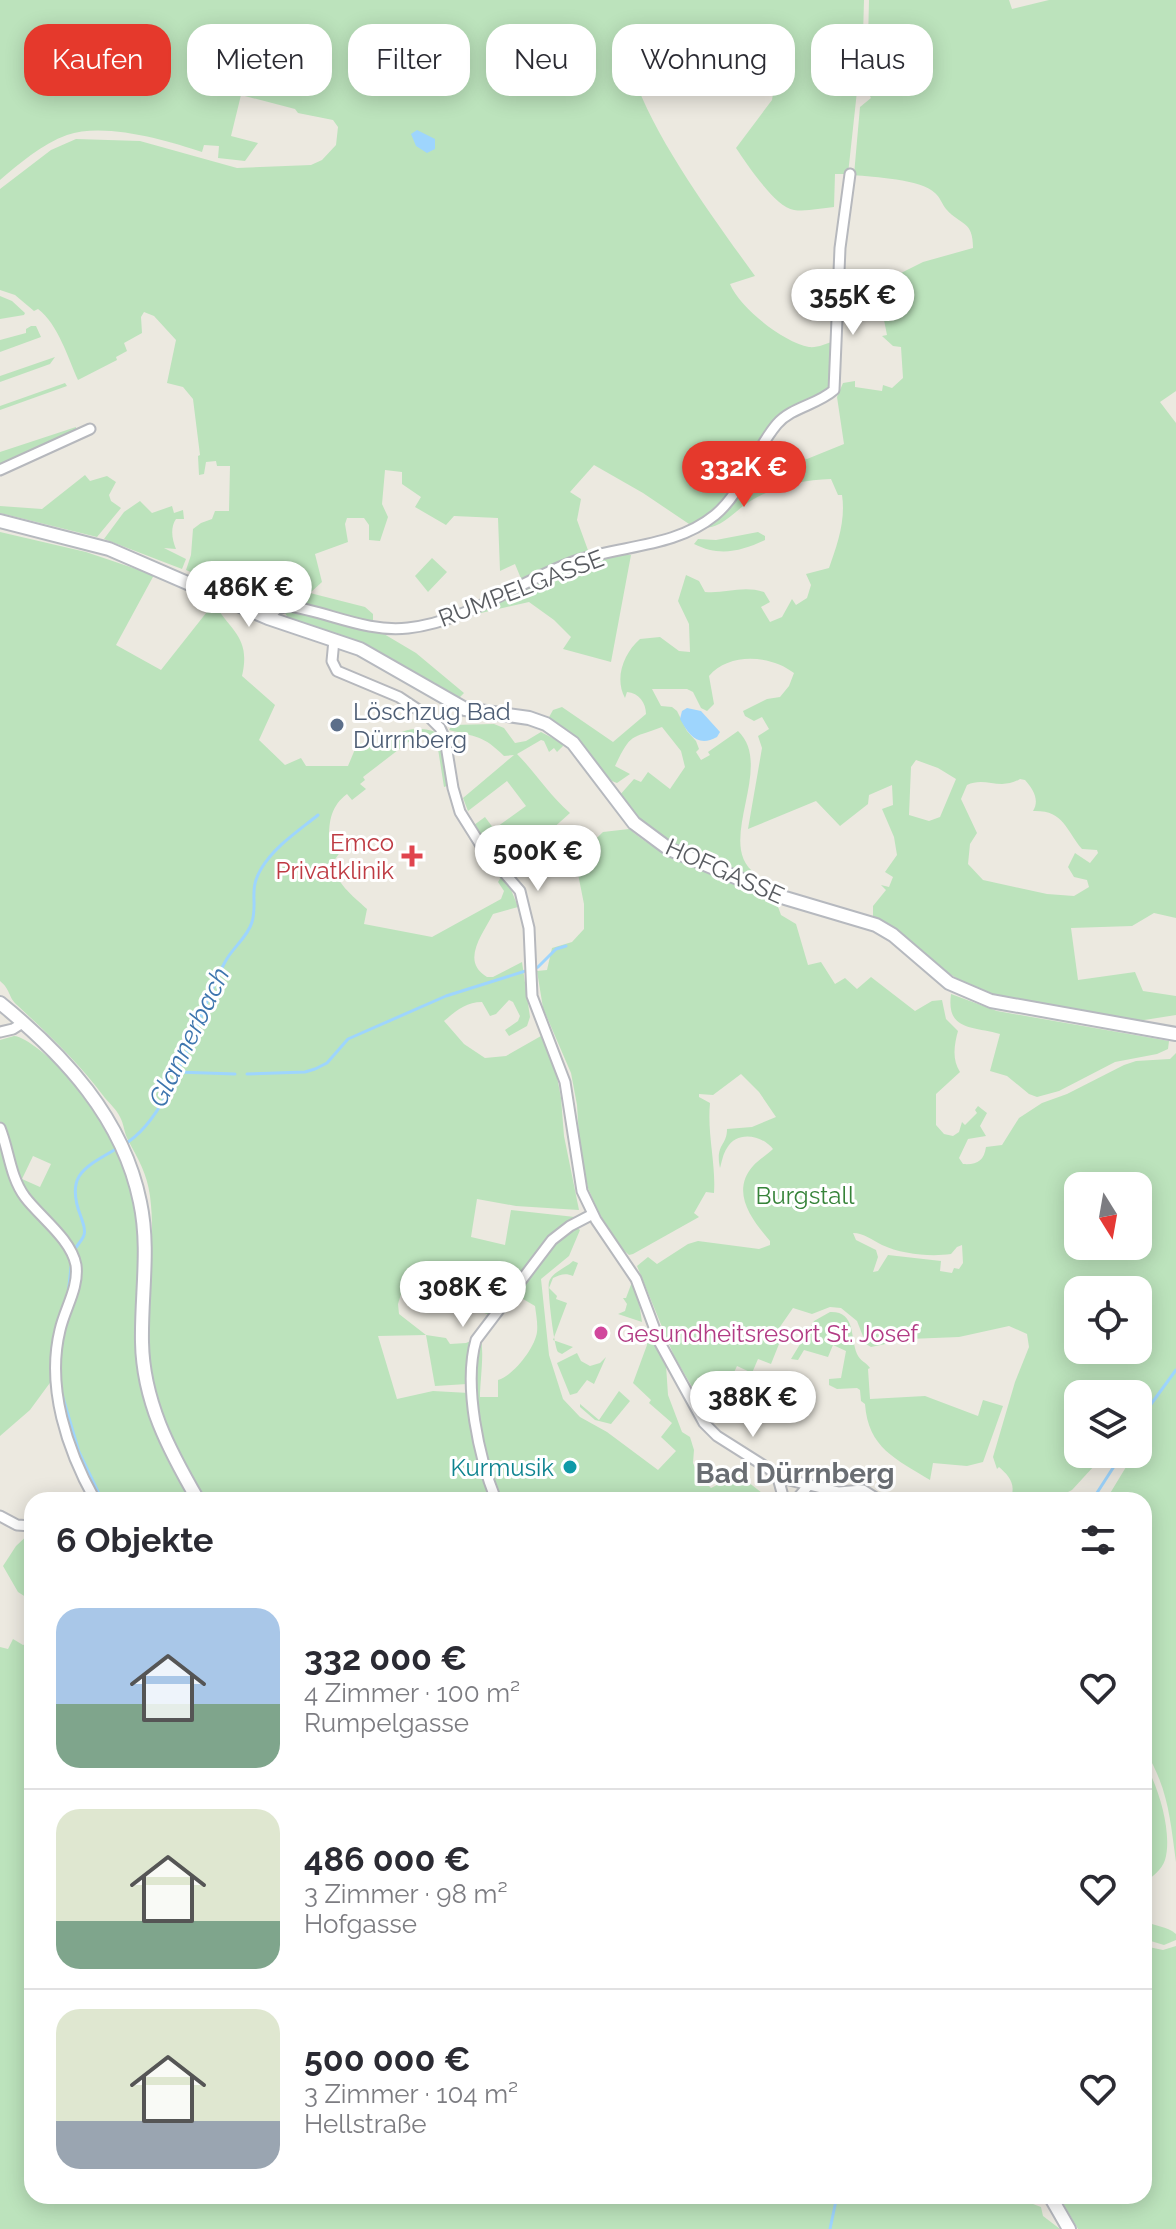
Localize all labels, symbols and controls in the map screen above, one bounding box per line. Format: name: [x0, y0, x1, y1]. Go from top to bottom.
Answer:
chip: Kaufen: [24, 24, 171, 96]
chip: Mieten: [187, 24, 332, 96]
chip: Filter: [348, 24, 470, 96]
chip: Neu: [486, 24, 596, 96]
chip: Wohnung: [612, 24, 795, 96]
chip: Haus: [811, 24, 933, 96]
pin: 355K €: [788, 269, 918, 337]
text: 355K €: [809, 280, 897, 310]
pin: 332K €: [679, 441, 809, 509]
text: 332K €: [700, 452, 788, 482]
street label: RUMPELGASSE: [434, 543, 608, 633]
pin: 486K €: [184, 561, 314, 629]
text: 486K €: [204, 572, 294, 602]
place label: Löschzug Bad Dürrnberg: [353, 697, 511, 754]
marker: Löschzug Bad Dürrnberg: [328, 716, 346, 734]
pin: 500K €: [473, 825, 603, 893]
place label: Emco Privatklinik: [275, 828, 394, 885]
street label: HOFGASSE: [661, 832, 789, 910]
text: 500K €: [493, 836, 583, 866]
marker: Emco Privatklinik: [401, 845, 423, 867]
water label: Glannerbach: [142, 962, 236, 1112]
north arrow: [1064, 1172, 1152, 1260]
map controls: [1064, 1172, 1152, 1468]
park label: Burgstall: [756, 1181, 855, 1210]
pin: 308K €: [398, 1261, 528, 1329]
text: 308K €: [418, 1272, 508, 1302]
button: locate: [1064, 1276, 1152, 1364]
place label: Gesundheitsresort St. Josef: [617, 1319, 919, 1348]
marker: Gesundheitsresort St. Josef: [592, 1324, 610, 1342]
pin: 388K €: [688, 1371, 818, 1439]
button: layers: [1064, 1380, 1152, 1468]
text: 388K €: [708, 1382, 798, 1412]
place label: Kurmusik: [450, 1453, 554, 1482]
district label: Bad Dürrnberg: [696, 1457, 894, 1490]
marker: Kurmusik: [561, 1458, 579, 1476]
icon: filters: [1076, 1518, 1120, 1562]
text: 6 Objekte: [56, 1520, 213, 1560]
text: 332 000 €: [304, 1638, 467, 1678]
icon: home: [120, 1640, 216, 1736]
icon: heart: [1076, 1666, 1120, 1710]
text: 4 Zimmer · 100 m²: [304, 1678, 520, 1708]
text: Rumpelgasse: [304, 1708, 469, 1738]
text: 486 000 €: [304, 1839, 471, 1879]
icon: home: [120, 1841, 216, 1937]
icon: heart: [1076, 1867, 1120, 1911]
text: 3 Zimmer · 98 m²: [304, 1879, 508, 1909]
text: Hofgasse: [304, 1909, 417, 1939]
text: 500 000 €: [304, 2039, 471, 2079]
icon: home: [120, 2041, 216, 2137]
icon: heart: [1076, 2067, 1120, 2111]
text: 3 Zimmer · 104 m²: [304, 2079, 518, 2109]
text: Hellstraße: [304, 2109, 426, 2139]

